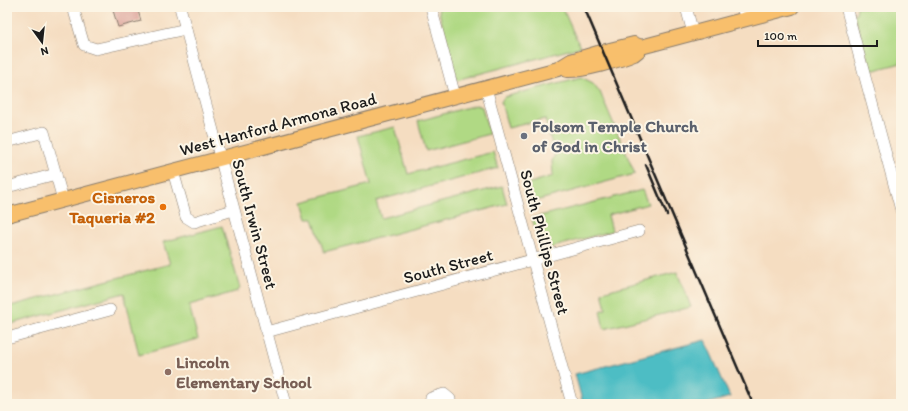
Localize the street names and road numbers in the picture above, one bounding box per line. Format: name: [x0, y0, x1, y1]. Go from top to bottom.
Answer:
street label: West Hanford Armona Road: [177, 88, 379, 160]
street label: South Irwin Street: [228, 157, 282, 292]
street label: South Phillips Street: [516, 167, 574, 317]
street label: South Street: [401, 244, 495, 288]

